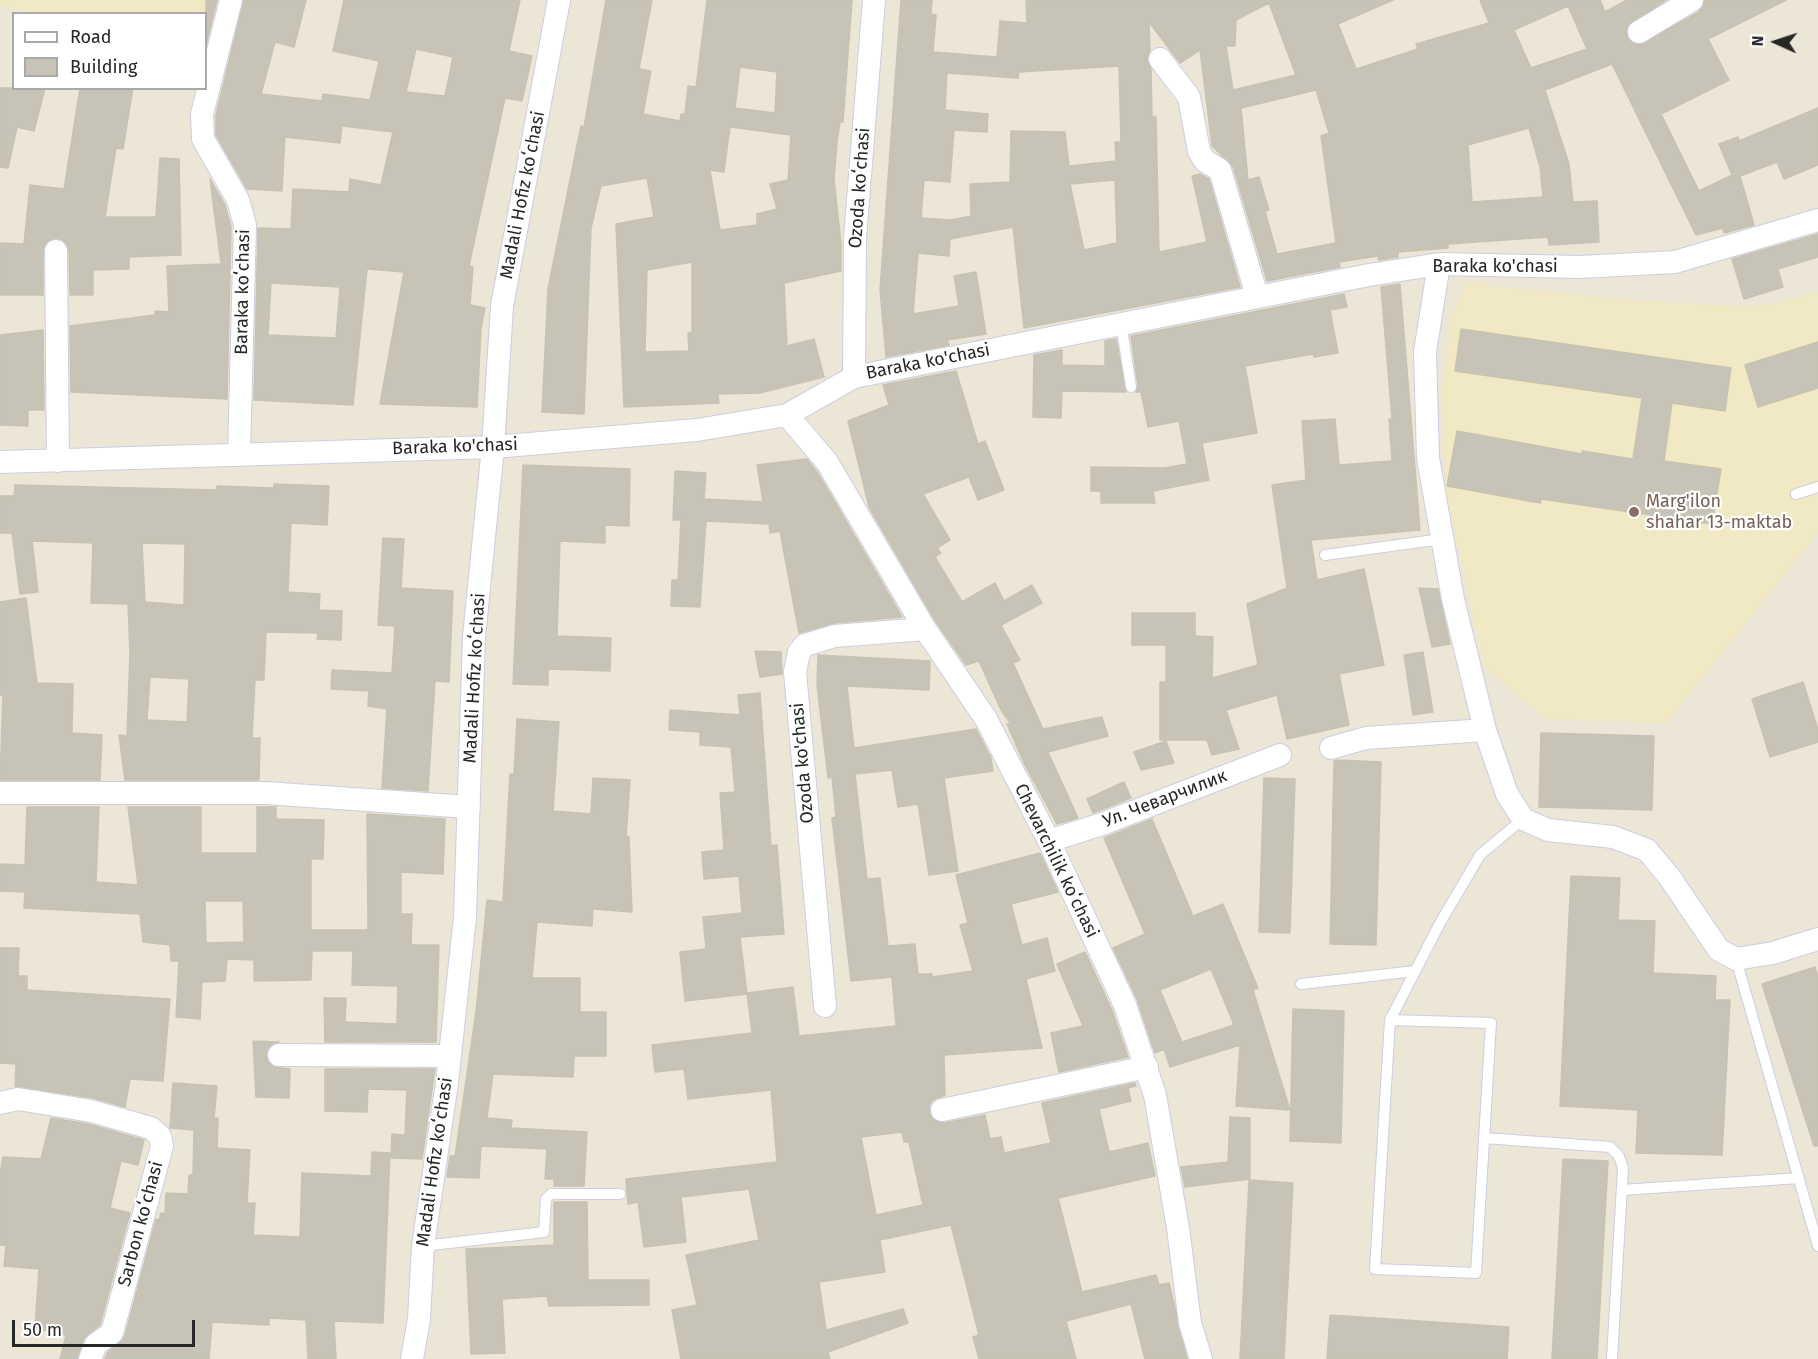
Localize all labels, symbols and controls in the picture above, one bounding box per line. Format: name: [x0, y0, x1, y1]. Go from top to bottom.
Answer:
legend: [12, 12, 207, 90]
north arrow: [1746, 12, 1806, 72]
text: Road: [70, 26, 112, 48]
text: N: [1748, 35, 1767, 47]
text: Building: [70, 56, 137, 78]
street label: Madali Hofiz koʻchasi: [496, 109, 550, 281]
street label: Ozoda koʻchasi: [845, 127, 875, 249]
street label: Baraka koʻchasi: [231, 229, 255, 355]
street label: Baraka ko'chasi: [1432, 256, 1558, 278]
street label: Baraka ko'chasi: [864, 339, 992, 385]
street label: Baraka ko'chasi: [392, 434, 518, 460]
place label: Marg'ilon shahar 13-maktab: [1646, 491, 1792, 534]
marker: Marg'ilon shahar 13-maktab: [1627, 505, 1641, 519]
street label: Madali Hofiz koʻchasi: [460, 592, 490, 764]
street label: Ozoda ko'chasi: [787, 702, 819, 824]
street label: Ул. Чеварчилик: [1100, 765, 1230, 833]
street label: Chevarchilik koʻchasi: [1009, 780, 1103, 942]
street label: Madali Hofiz koʻchasi: [412, 1076, 458, 1248]
street label: Sarbon koʻchasi: [114, 1159, 168, 1289]
scale bar: [15, 1308, 198, 1346]
text: 50 m: [23, 1319, 62, 1341]

